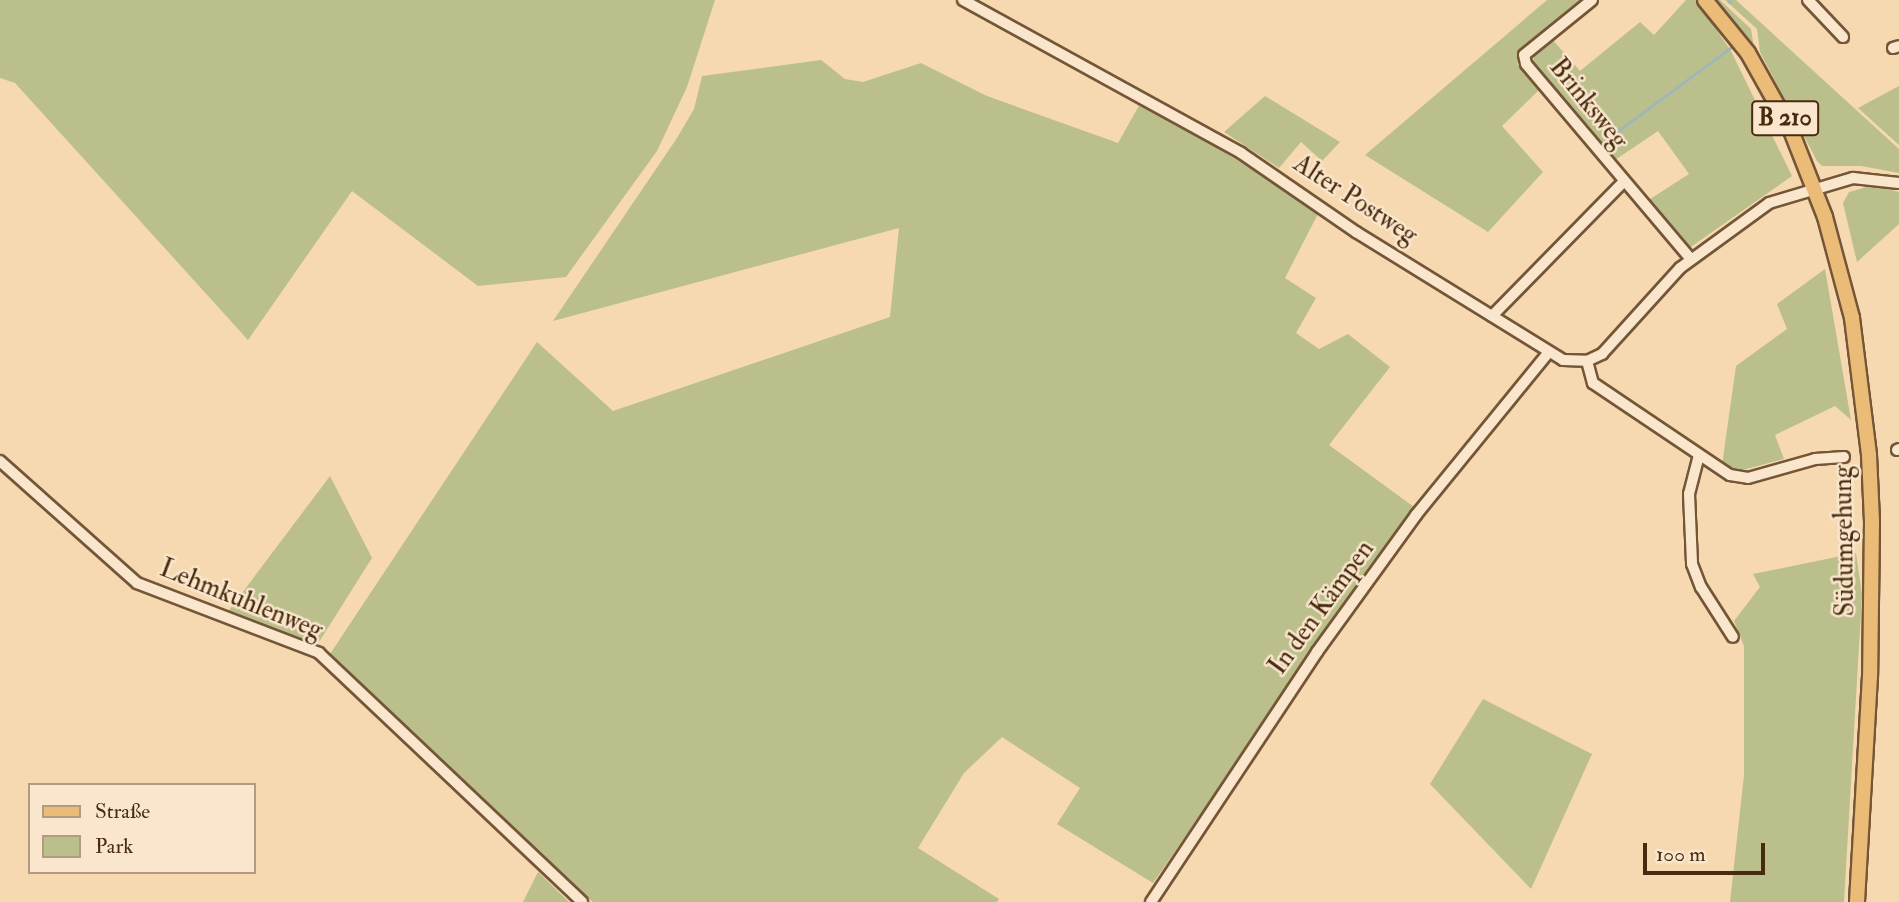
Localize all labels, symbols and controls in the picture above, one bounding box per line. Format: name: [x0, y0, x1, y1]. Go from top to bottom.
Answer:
street label: Brinksweg: [1542, 52, 1634, 156]
road number: B 210: [1750, 98, 1820, 138]
street label: Alter Postweg: [1287, 148, 1423, 252]
street label: Südumgehung: [1828, 465, 1862, 617]
street label: In den Kämpen: [1263, 535, 1381, 681]
street label: Lehmkuhlenweg: [155, 553, 327, 647]
legend: [28, 783, 256, 874]
text: Straße: [95, 798, 150, 825]
scale bar: [1647, 828, 1770, 872]
text: Park: [95, 833, 133, 860]
text: 100 m: [1656, 841, 1706, 868]

